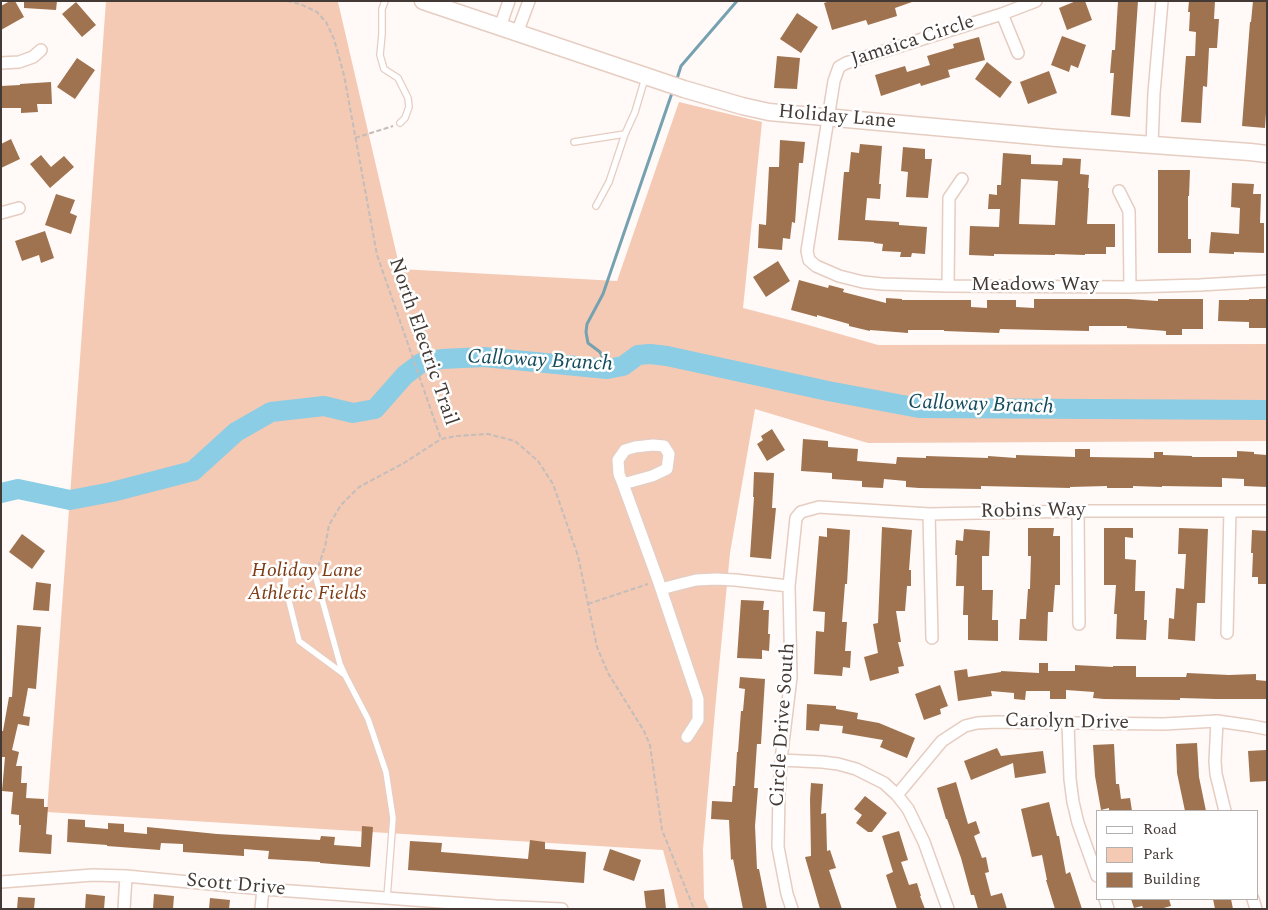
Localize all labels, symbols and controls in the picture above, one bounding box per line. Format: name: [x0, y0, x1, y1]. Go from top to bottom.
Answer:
street label: Jamaica Circle: [848, 11, 978, 73]
street label: Holiday Lane: [777, 101, 897, 135]
street label: North Electric Trail: [382, 255, 462, 429]
street label: Meadows Way: [971, 274, 1099, 298]
water label: Calloway Branch: [467, 346, 613, 378]
water label: Calloway Branch: [908, 391, 1054, 421]
street label: Robins Way: [980, 499, 1086, 525]
park label: Holiday Lane Athletic Fields: [248, 560, 366, 607]
street label: Circle Drive South: [766, 642, 802, 808]
street label: Carolyn Drive: [1005, 710, 1129, 736]
legend: [1096, 810, 1258, 900]
text: Road: [1143, 818, 1177, 841]
text: Park: [1143, 843, 1174, 866]
text: Building: [1143, 868, 1200, 891]
street label: Scott Drive: [185, 870, 287, 902]

